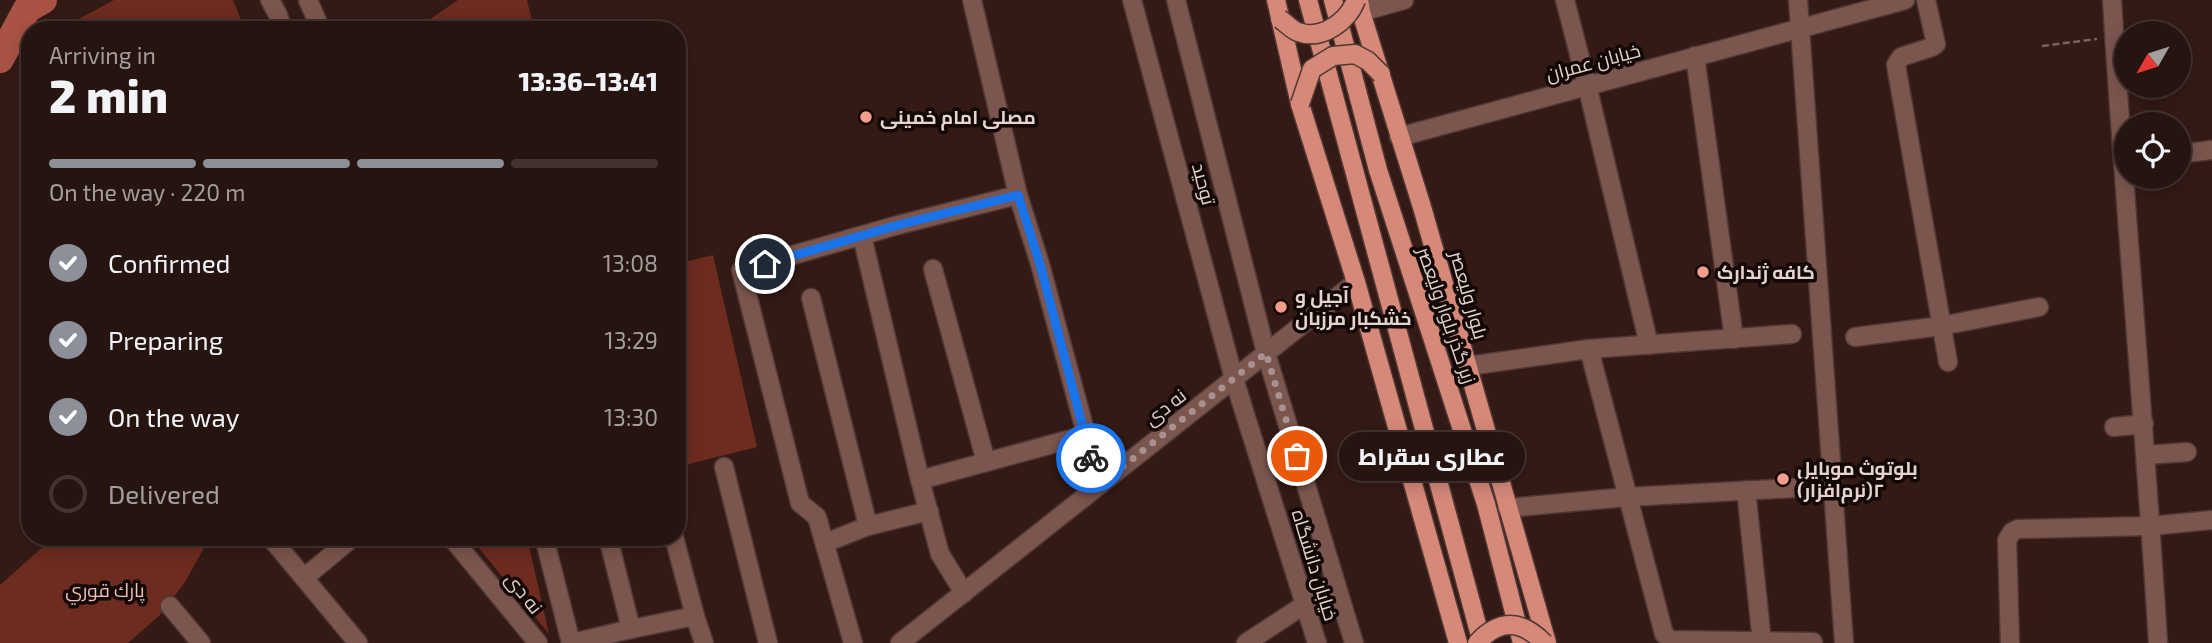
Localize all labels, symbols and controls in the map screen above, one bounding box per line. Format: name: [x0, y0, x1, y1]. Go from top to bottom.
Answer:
north arrow: [2114, 21, 2191, 98]
map controls: [2114, 21, 2191, 189]
street label: خیابان عمران: [1543, 38, 1643, 86]
text: Arriving in: [49, 41, 156, 69]
text: 13:36–13:41: [518, 65, 658, 96]
text: 2 min: [49, 67, 168, 122]
place label: مصلی امام خمینی: [880, 105, 1036, 131]
marker: مصلی امام خمینی: [858, 109, 874, 125]
button: locate: [2114, 112, 2191, 189]
street label: توحید: [1187, 160, 1221, 208]
text: On the way · 220 m: [49, 178, 245, 206]
pin: [735, 234, 795, 294]
street label: زیر گذر بلوار ولیعصر: [1412, 243, 1482, 387]
icon: check: [49, 244, 87, 282]
icon: home: [746, 245, 784, 283]
text: Confirmed: [108, 247, 231, 278]
street label: بلوار ولیعصر: [1445, 247, 1493, 342]
text: 13:08: [603, 249, 658, 277]
place label: کافه ژندارک: [1717, 260, 1815, 285]
marker: کافه ژندارک: [1695, 264, 1711, 280]
place label: آجیل و خشکبار مرزبان: [1295, 284, 1412, 331]
marker: آجیل و خشکبار مرزبان: [1273, 299, 1289, 315]
icon: check: [49, 321, 87, 359]
text: Preparing: [108, 324, 223, 355]
text: 13:29: [605, 326, 658, 354]
street label: نه دی: [1139, 383, 1191, 431]
icon: check: [49, 398, 87, 436]
text: On the way: [108, 401, 239, 432]
text: 13:30: [604, 403, 658, 431]
courier: [1056, 423, 1126, 493]
pin: [1267, 426, 1327, 486]
callout: عطاری سقراط: [1339, 432, 1524, 480]
icon: bag: [1278, 437, 1316, 475]
icon: bike: [1072, 439, 1110, 477]
text: عطاری سقراط: [1358, 442, 1506, 470]
place label: بلوتوث موبایل (نرم‌افزار)۲: [1797, 456, 1918, 504]
marker: بلوتوث موبایل (نرم‌افزار)۲: [1775, 471, 1791, 487]
text: Delivered: [108, 478, 220, 509]
street label: خیابان دانشگاه: [1287, 506, 1343, 624]
street label: نه دی: [500, 567, 548, 619]
park label: پارك قوري: [65, 578, 145, 605]

